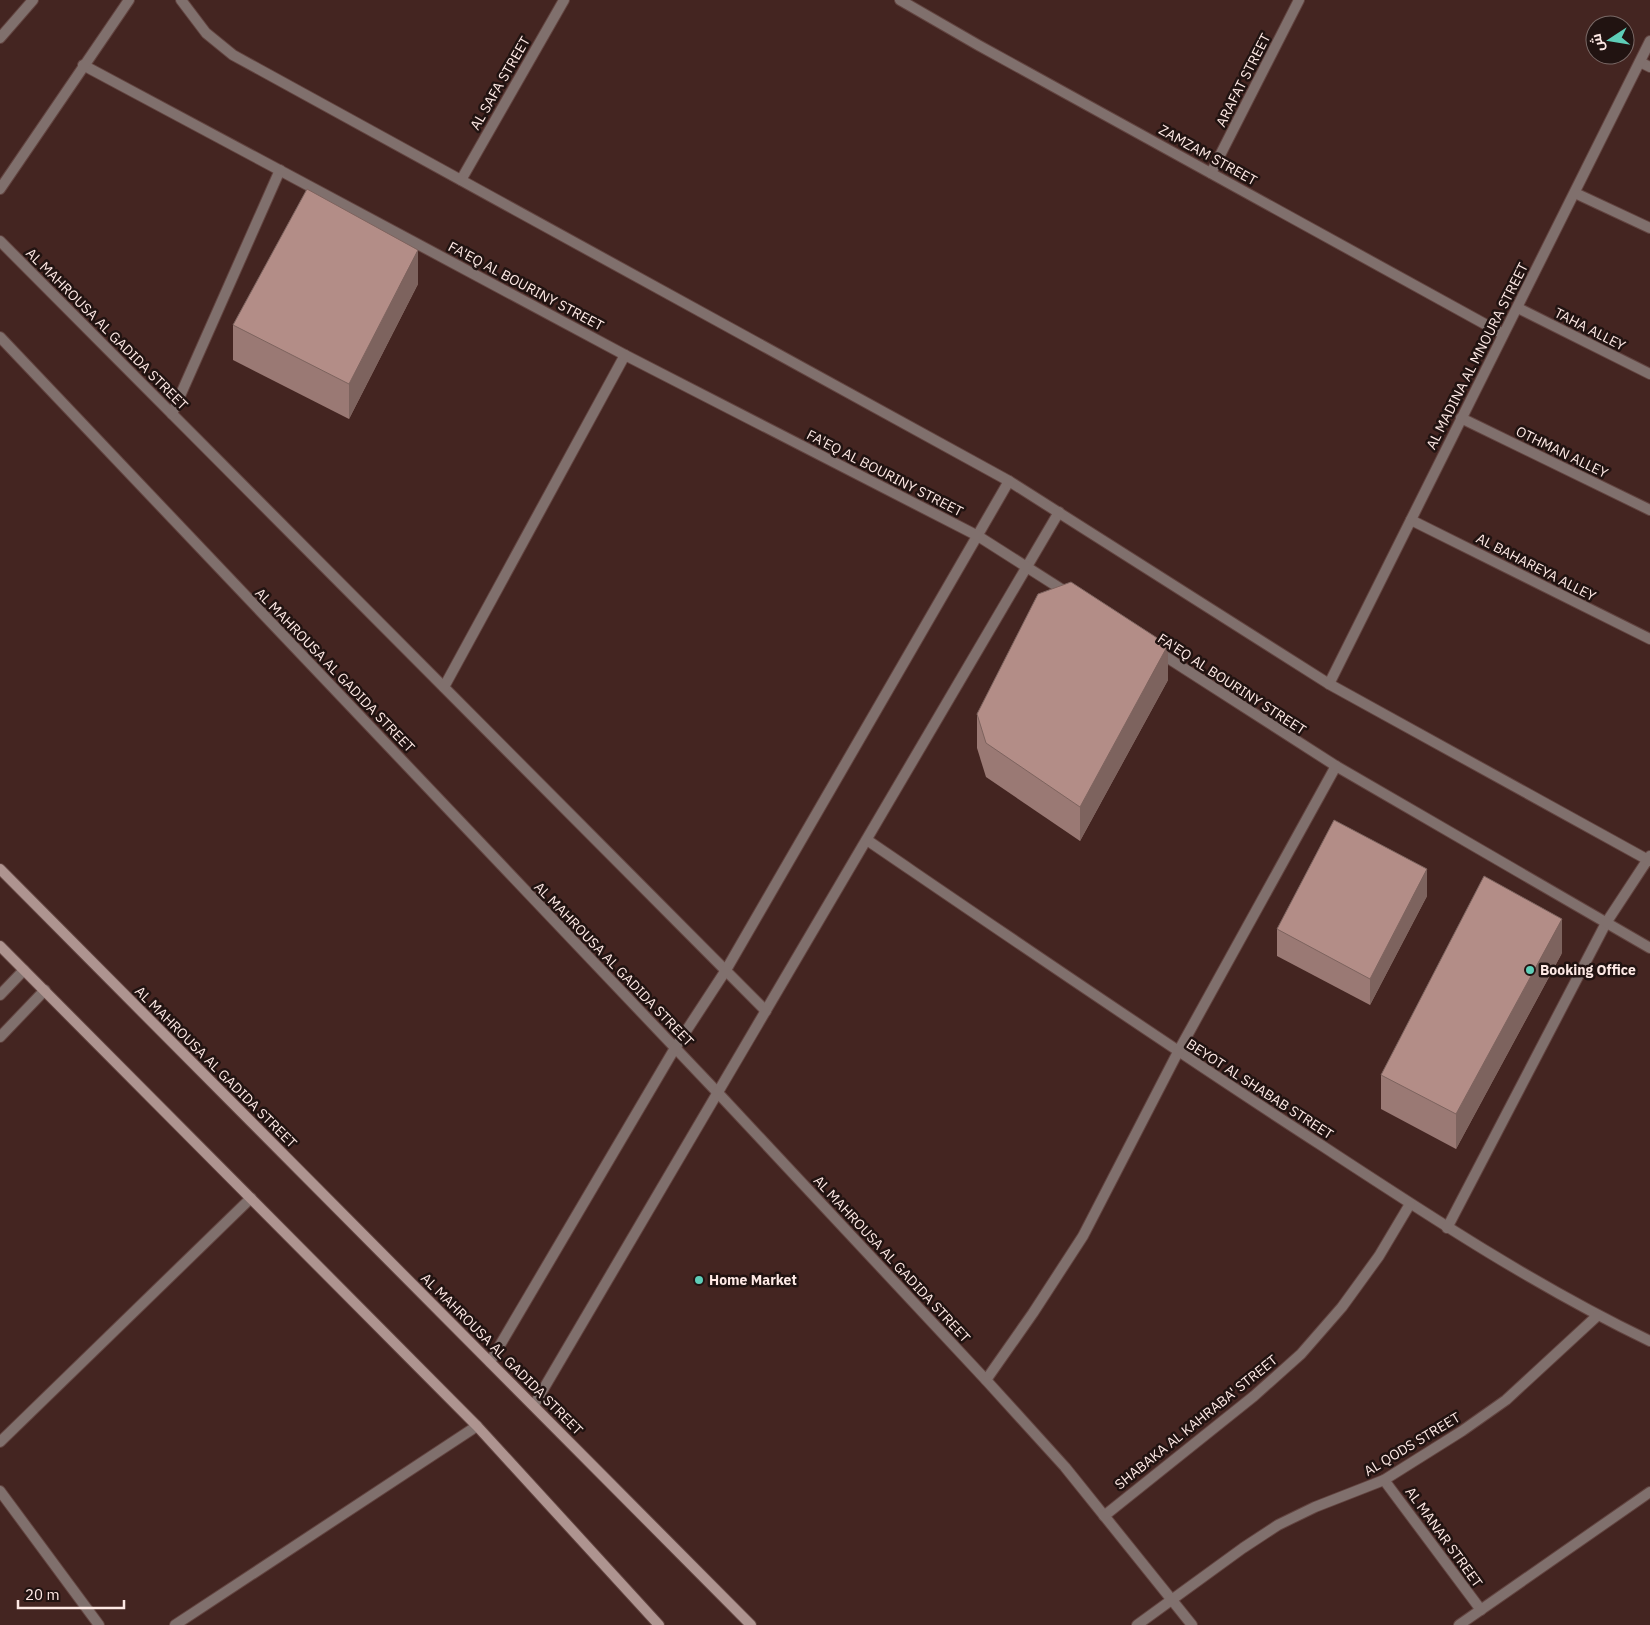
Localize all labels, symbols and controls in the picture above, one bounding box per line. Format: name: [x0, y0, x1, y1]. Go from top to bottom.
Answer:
north arrow: [1585, 15, 1635, 65]
street label: ARAFAT STREET: [1212, 30, 1274, 130]
text: ش: [1587, 32, 1608, 53]
street label: AL SAFA STREET: [466, 33, 534, 133]
street label: ZAMZAM STREET: [1156, 121, 1260, 189]
street label: FA'EQ AL BOURINY STREET: [445, 237, 607, 335]
street label: AL MAHROUSA AL GADIDA STREET: [22, 244, 192, 414]
street label: AL MADINA AL MNOURA STREET: [1422, 260, 1532, 452]
street label: TAHA ALLEY: [1551, 303, 1629, 355]
street label: OTHMAN ALLEY: [1513, 422, 1612, 482]
street label: FA'EQ AL BOURINY STREET: [804, 426, 966, 520]
street label: AL BAHAREYA ALLEY: [1473, 529, 1600, 605]
street label: AL MAHROUSA AL GADIDA STREET: [251, 584, 419, 756]
street label: FA'EQ AL BOURINY STREET: [1154, 629, 1310, 739]
street label: AL MAHROUSA AL GADIDA STREET: [530, 878, 698, 1050]
place label: Booking Office: [1540, 961, 1636, 979]
marker: Booking Office: [1524, 964, 1536, 976]
street label: AL MAHROUSA AL GADIDA STREET: [131, 982, 301, 1152]
street label: BEYOT AL SHABAB STREET: [1183, 1035, 1337, 1143]
street label: AL MAHROUSA AL GADIDA STREET: [810, 1172, 974, 1346]
street label: AL MAHROUSA AL GADIDA STREET: [417, 1269, 587, 1439]
place label: Home Market: [709, 1271, 797, 1289]
marker: Home Market: [693, 1274, 705, 1286]
street label: SHABAKA AL KAHRABA' STREET: [1111, 1351, 1281, 1493]
street label: AL QODS STREET: [1361, 1408, 1463, 1480]
street label: AL MANAR STREET: [1401, 1483, 1487, 1591]
scale bar: [18, 1578, 124, 1610]
text: 20 m: [25, 1585, 60, 1604]

